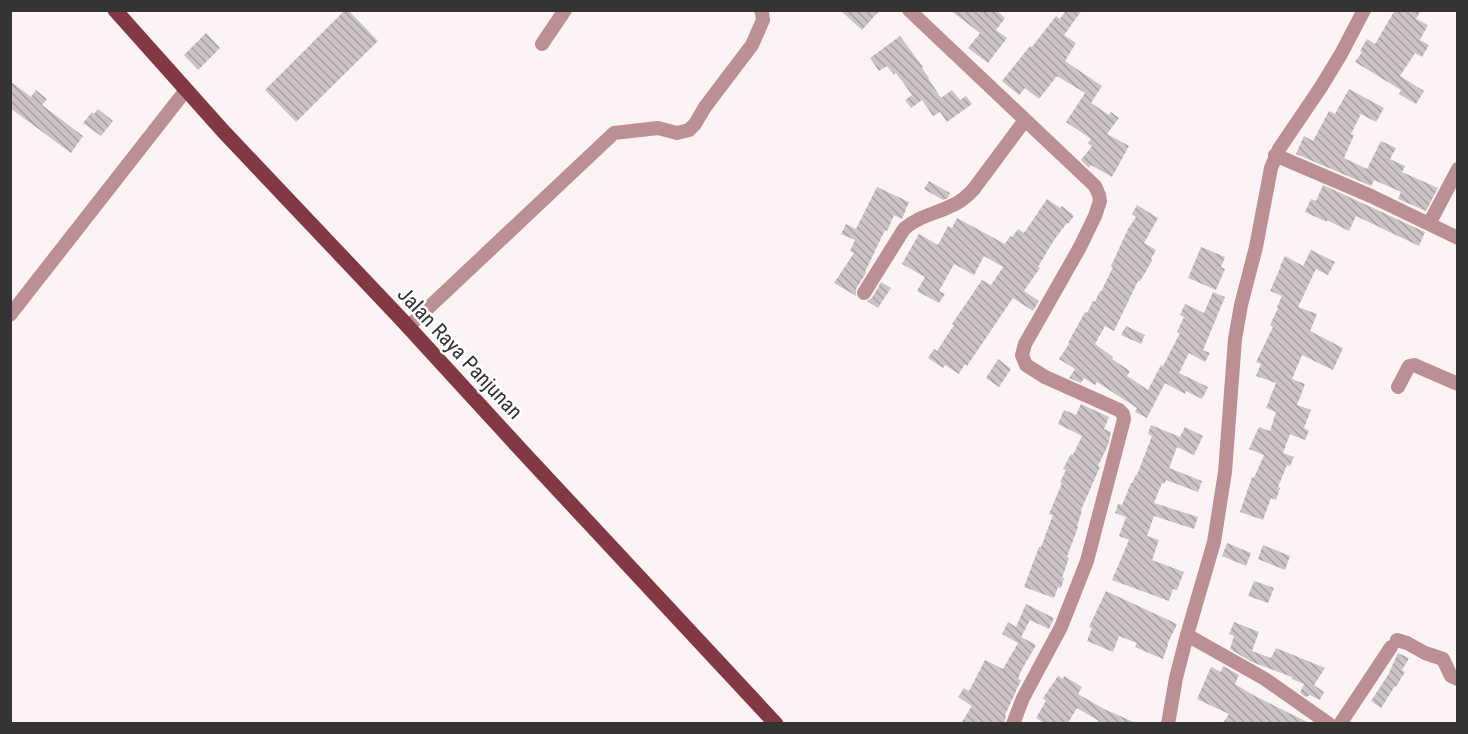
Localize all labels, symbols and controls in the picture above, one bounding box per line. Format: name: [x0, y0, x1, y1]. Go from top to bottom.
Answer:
street label: Jalan Raya Panjunan: [393, 282, 527, 424]

